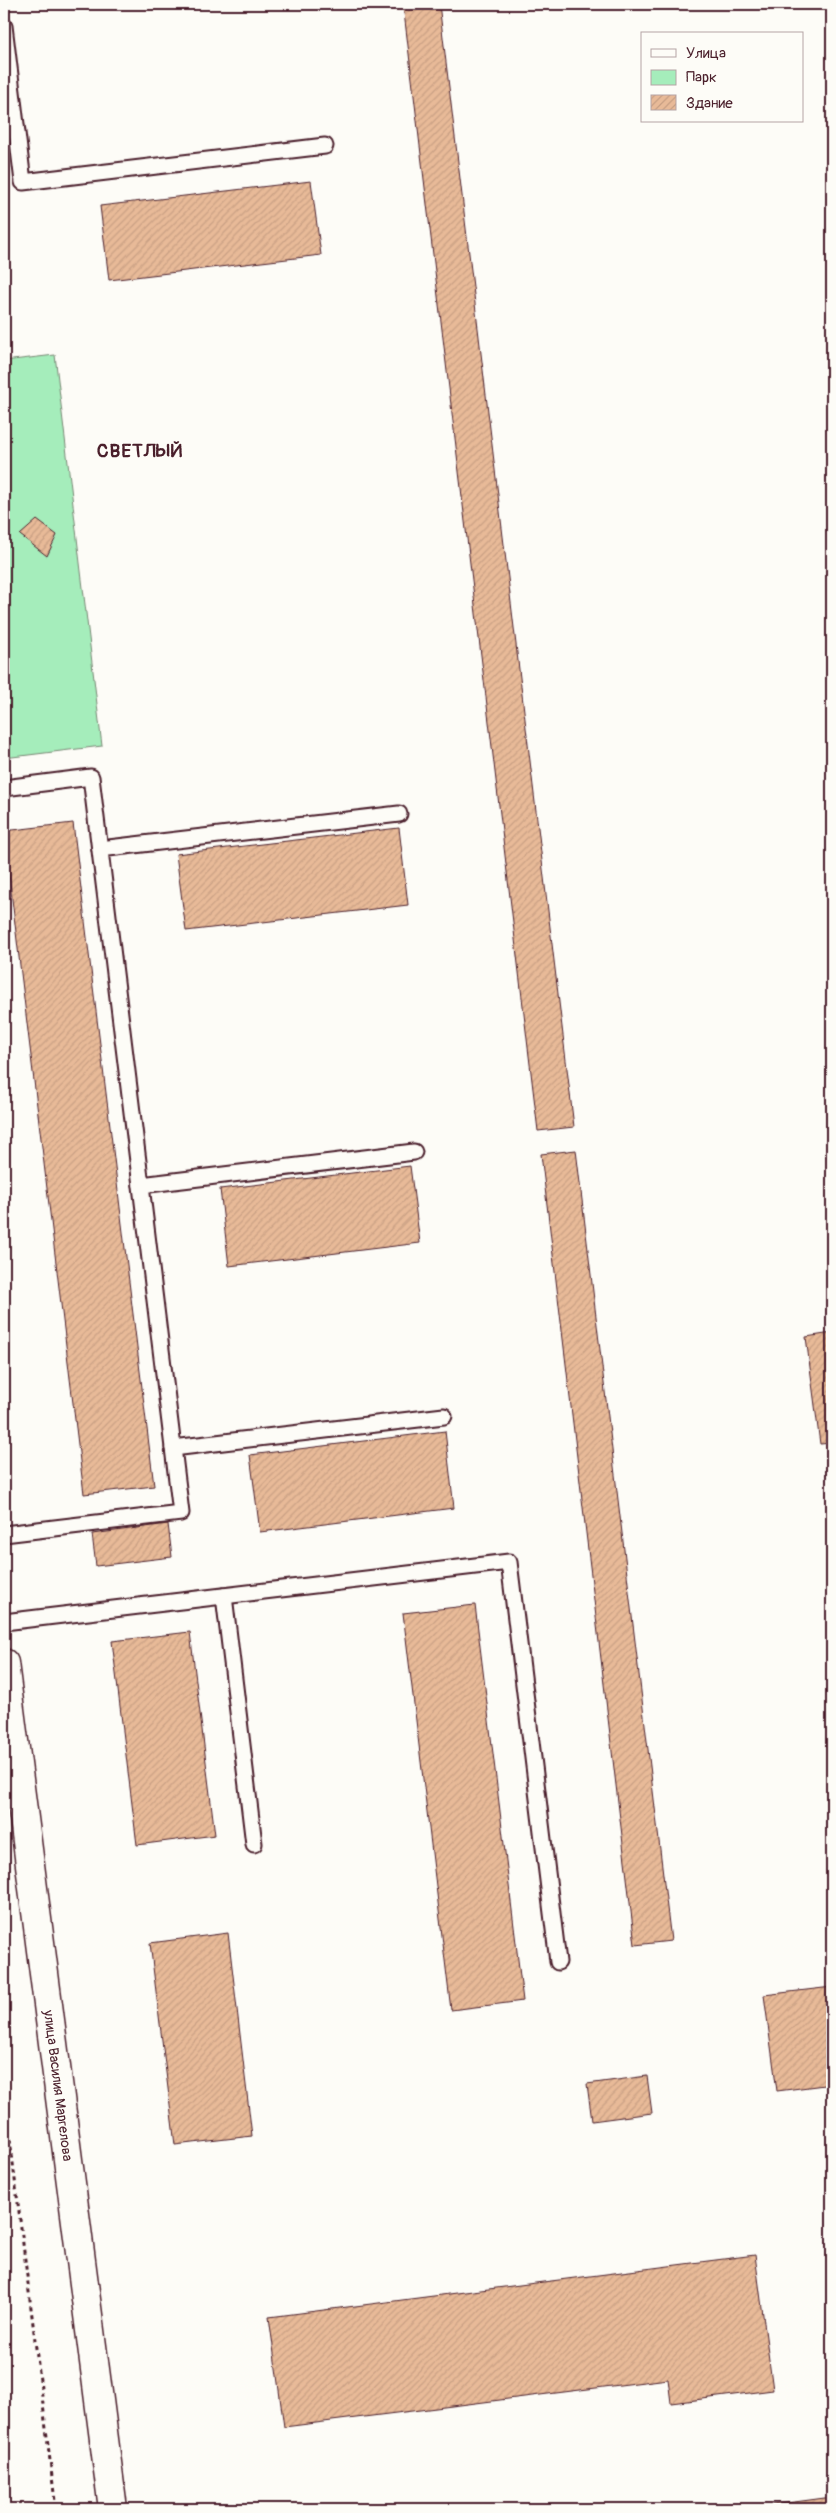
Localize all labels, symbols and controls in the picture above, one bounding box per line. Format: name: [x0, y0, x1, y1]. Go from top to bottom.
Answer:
legend: [641, 32, 804, 122]
text: Улица: [686, 44, 726, 63]
text: Парк: [686, 68, 717, 87]
text: Здание: [686, 94, 733, 113]
district label: СВЕТЛЫЙ: [97, 439, 183, 463]
street label: улица Василия Маргелова: [40, 2008, 77, 2162]

